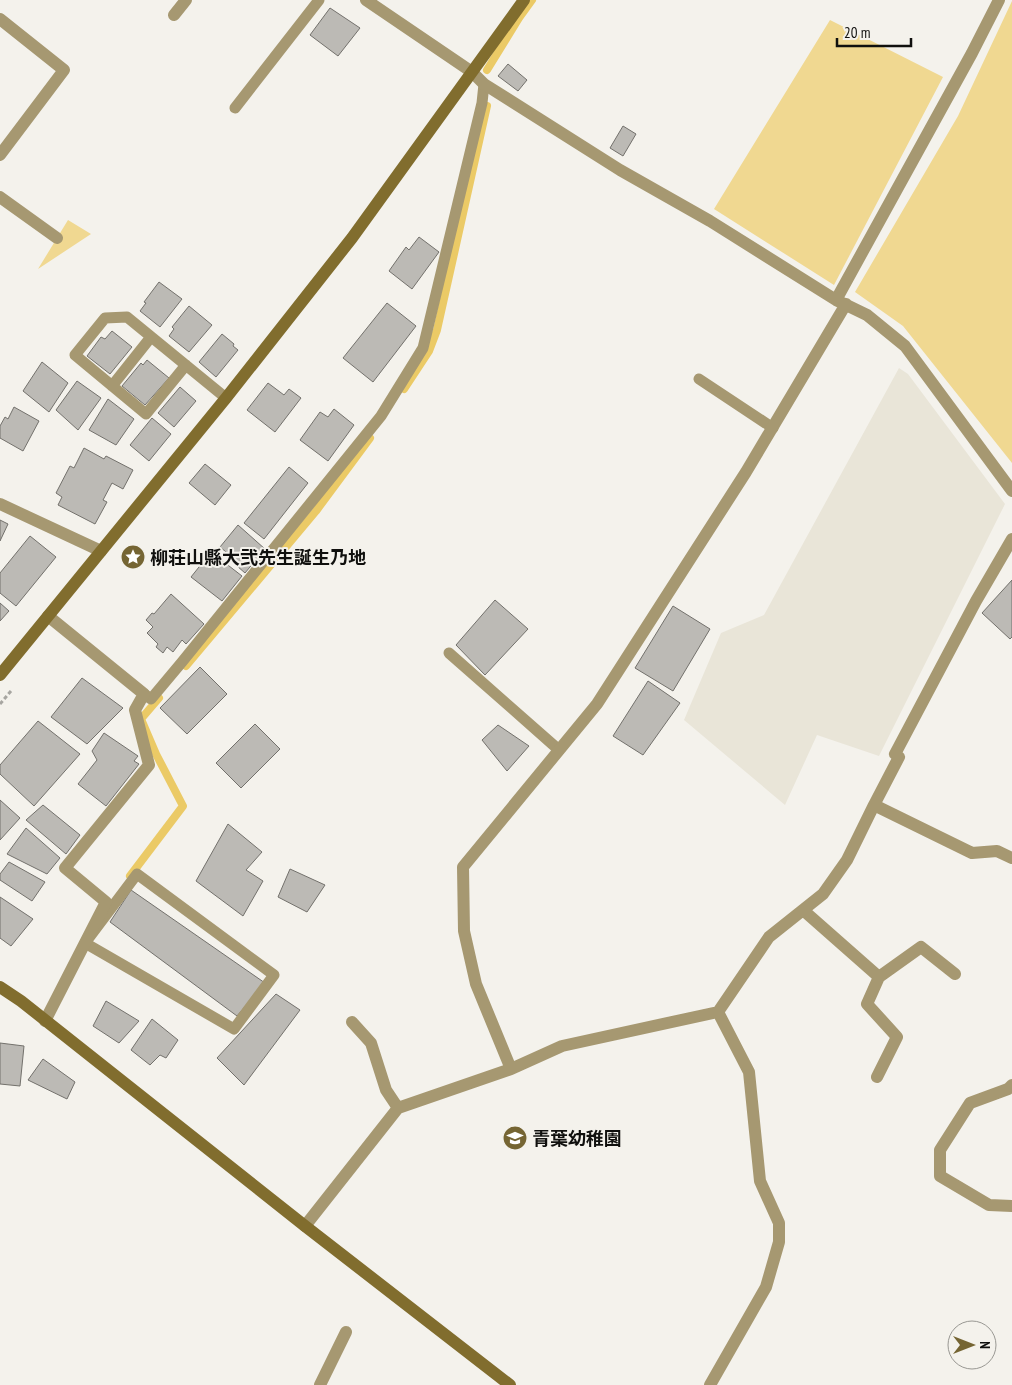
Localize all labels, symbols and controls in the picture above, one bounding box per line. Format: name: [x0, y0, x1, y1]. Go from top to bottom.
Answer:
scale bar: [837, 15, 911, 47]
text: 20 m: [844, 23, 870, 42]
place icon: 柳荘山縣大弐先生誕生乃地: [120, 544, 146, 570]
place label: 柳荘山縣大弐先生誕生乃地: [150, 546, 366, 569]
school or university icon: 青葉幼稚園: [502, 1125, 528, 1151]
place label: 青葉幼稚園: [532, 1127, 622, 1150]
north arrow: [947, 1320, 997, 1370]
text: N: [976, 1341, 994, 1349]

